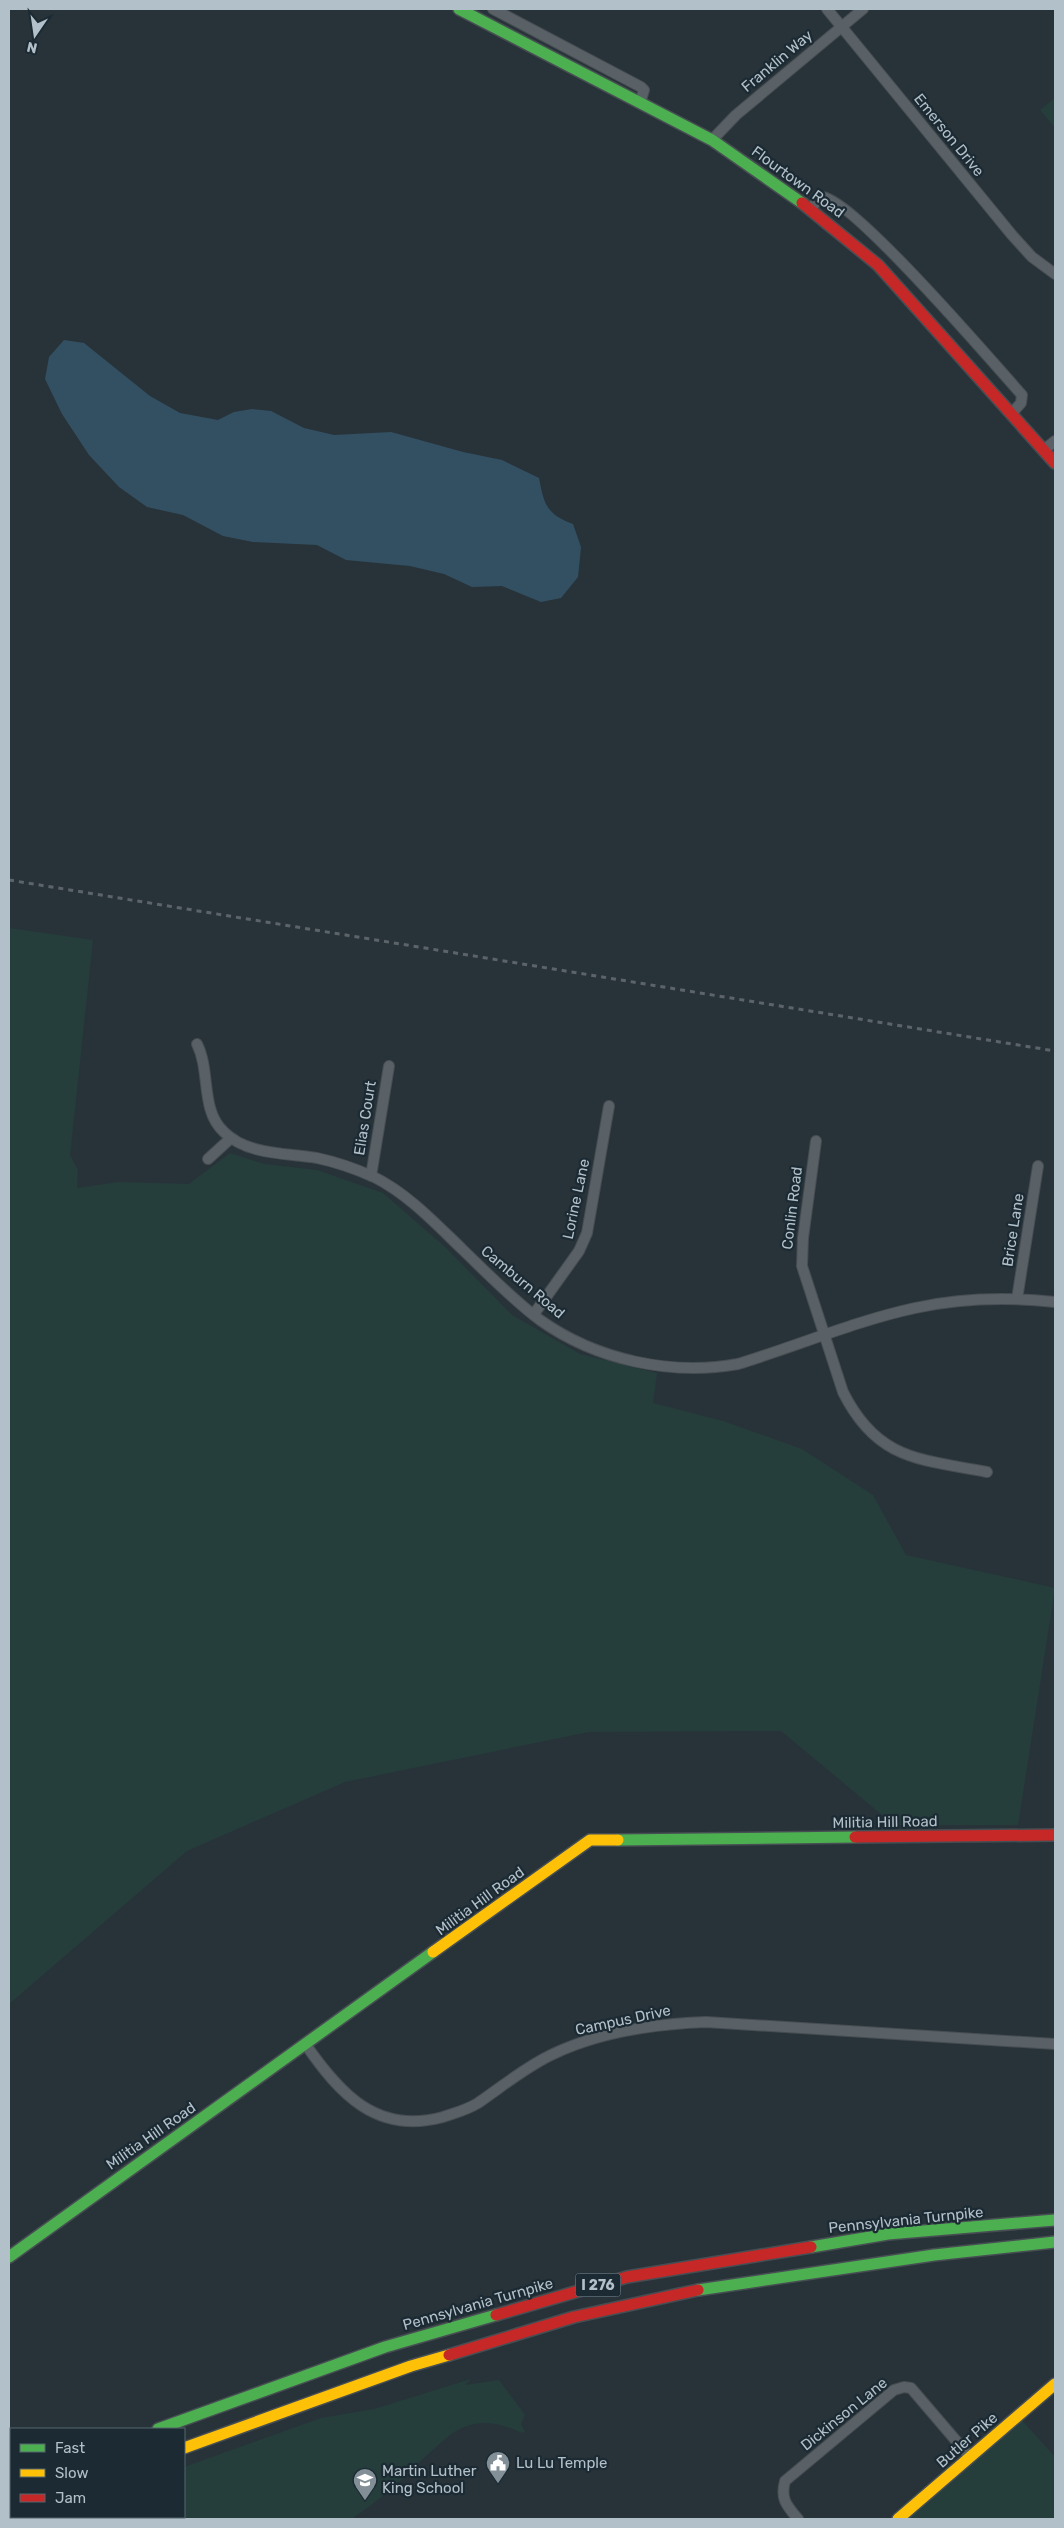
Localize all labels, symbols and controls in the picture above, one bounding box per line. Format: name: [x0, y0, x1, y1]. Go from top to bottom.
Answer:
north arrow: [10, 10, 60, 60]
street label: Franklin Way: [738, 26, 816, 96]
text: N: [25, 38, 39, 57]
street label: Emerson Drive: [910, 90, 988, 180]
street label: Flourtown Road: [748, 142, 848, 222]
street label: Elias Court: [350, 1079, 380, 1157]
street label: Lorine Lane: [559, 1157, 593, 1241]
street label: Conlin Road: [778, 1166, 806, 1250]
street label: Brice Lane: [998, 1192, 1028, 1268]
street label: Camburn Road: [478, 1242, 568, 1322]
street label: Militia Hill Road: [832, 1812, 938, 1832]
street label: Militia Hill Road: [432, 1863, 528, 1939]
street label: Campus Drive: [574, 2001, 672, 2039]
street label: Militia Hill Road: [103, 2098, 199, 2174]
street label: Pennsylvania Turnpike: [828, 2203, 984, 2237]
street label: Pennsylvania Turnpike: [401, 2274, 555, 2334]
road number: I 276: [576, 2274, 620, 2296]
street label: Dickinson Lane: [797, 2374, 891, 2454]
street label: Butler Pike: [933, 2409, 1001, 2471]
legend: [10, 2428, 185, 2518]
text: Fast: [55, 2439, 85, 2457]
public building icon: Lu Lu Temple: [485, 2450, 511, 2484]
place label: Lu Lu Temple: [516, 2454, 607, 2472]
place label: Martin Luther King School: [382, 2462, 477, 2497]
text: Slow: [55, 2464, 88, 2482]
school or university icon: Martin Luther King School: [352, 2467, 378, 2501]
text: Jam: [55, 2489, 86, 2507]

